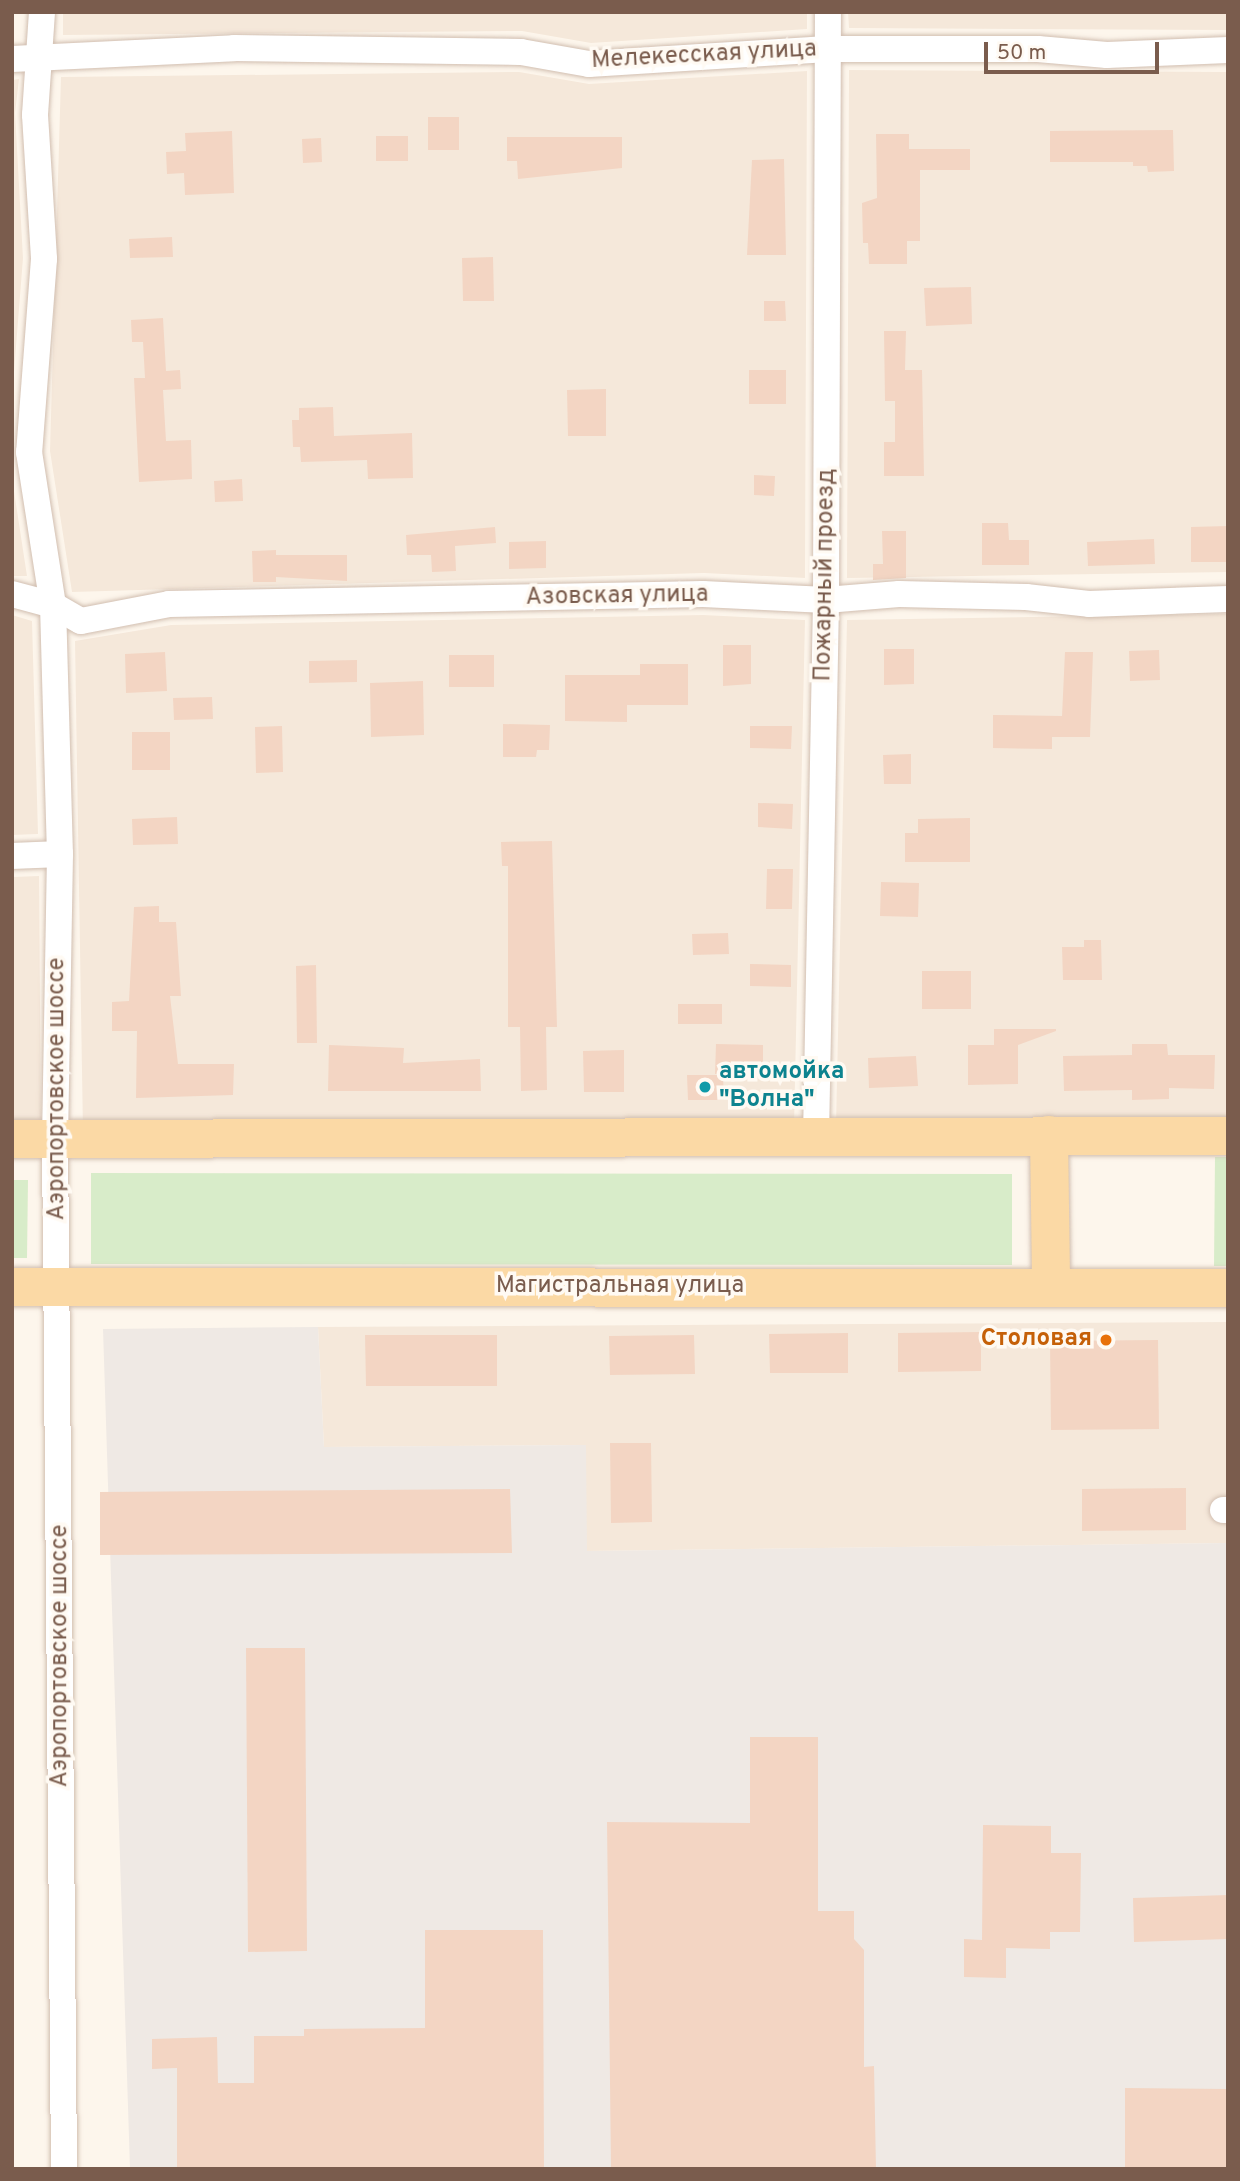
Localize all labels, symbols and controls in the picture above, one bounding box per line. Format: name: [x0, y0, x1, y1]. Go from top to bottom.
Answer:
scale bar: [988, 28, 1163, 72]
street label: Мелекесская улица: [591, 36, 817, 76]
text: 50 m: [997, 40, 1046, 67]
street label: Пожарный проезд: [810, 468, 842, 682]
street label: Азовская улица: [525, 581, 709, 613]
street label: Аэропортовское шоссе: [44, 958, 72, 1220]
place label: автомойка "Волна": [719, 1059, 844, 1115]
marker: автомойка "Волна": [697, 1079, 713, 1095]
street label: Магистральная улица: [496, 1273, 744, 1301]
place label: Столовая: [981, 1326, 1092, 1354]
marker: Столовая: [1098, 1332, 1114, 1348]
street label: Аэропортовское шоссе: [47, 1525, 75, 1787]

